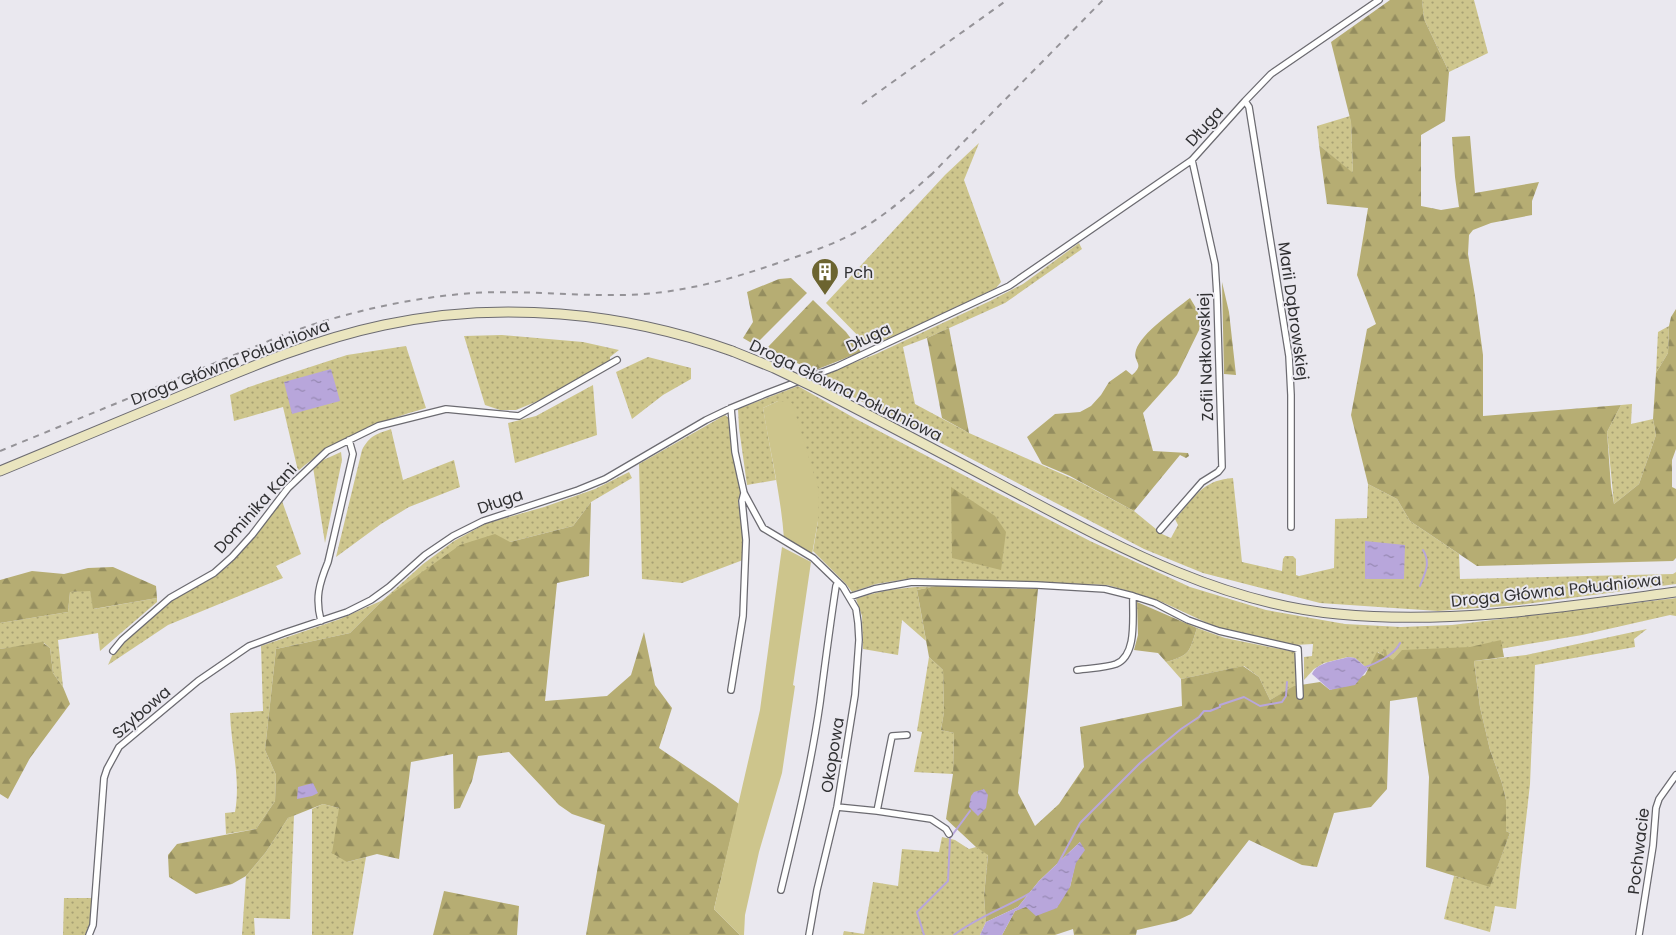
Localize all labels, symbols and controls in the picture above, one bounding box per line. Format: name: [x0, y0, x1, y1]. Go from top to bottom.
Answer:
street label: Długa: [1180, 101, 1229, 152]
street label: Marii Dąbrowskiej: [1272, 240, 1315, 382]
building icon: Pch: [810, 257, 840, 296]
place label: Pch: [844, 261, 873, 284]
street label: Zofii Nałkowskiej: [1192, 292, 1219, 422]
street label: Droga Główna Południowa: [127, 314, 333, 411]
street label: Długa: [842, 317, 894, 358]
street label: Droga Główna Południowa: [746, 334, 946, 447]
street label: Dominika Kani: [209, 458, 302, 558]
street label: Długa: [474, 483, 526, 520]
street label: Droga Główna Południowa: [1450, 568, 1662, 613]
street label: Szybowa: [107, 681, 176, 744]
street label: Okopowa: [815, 716, 850, 794]
street label: Pochwacie: [1622, 806, 1655, 896]

